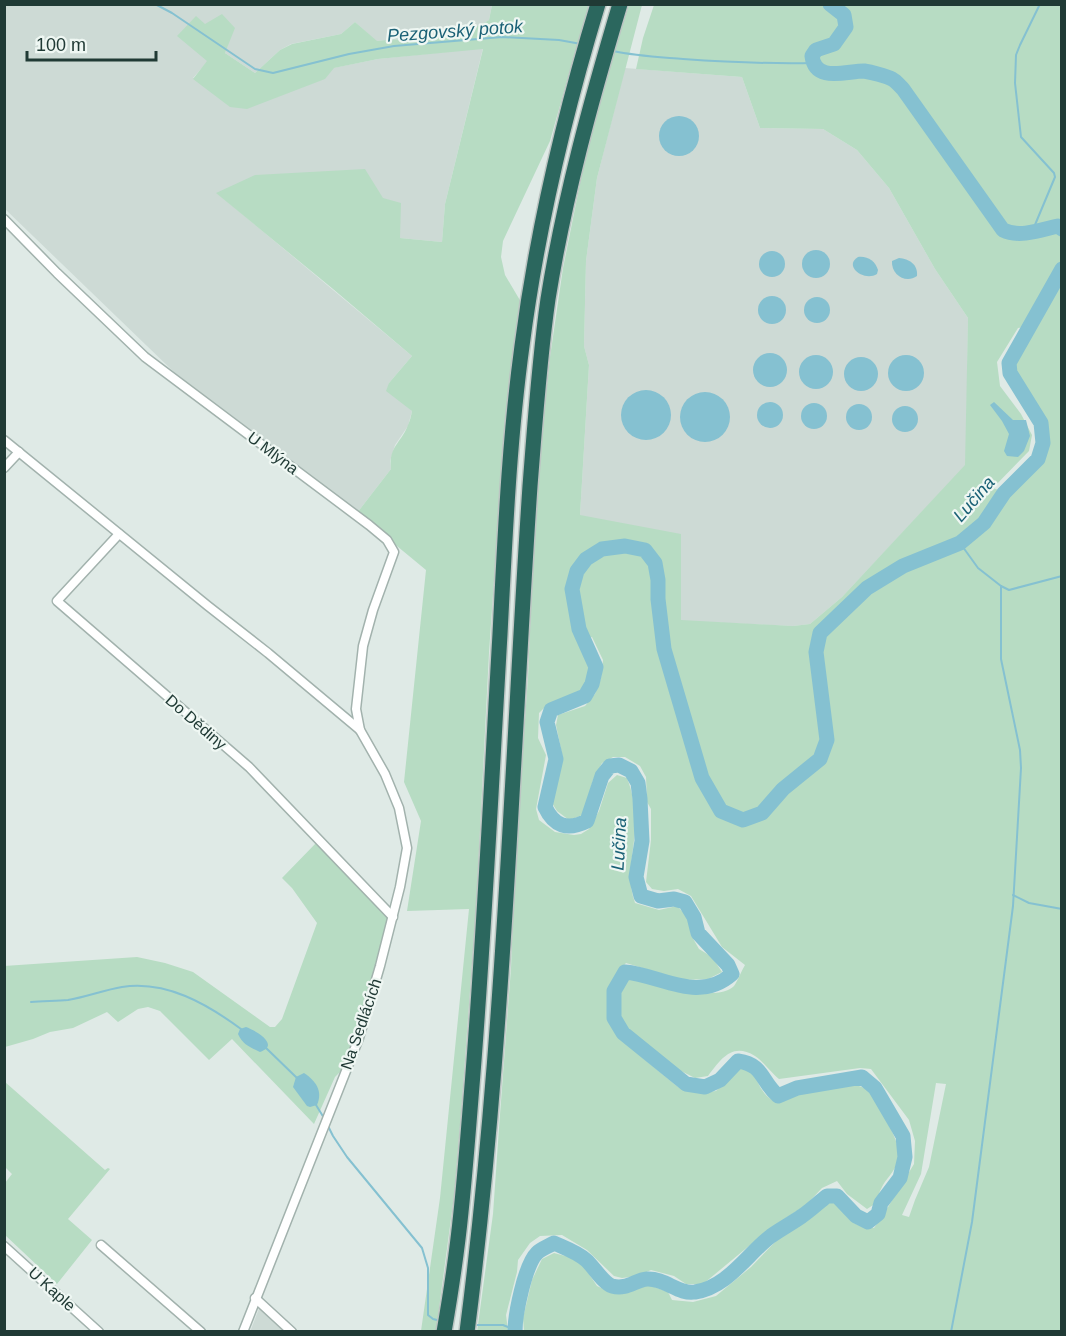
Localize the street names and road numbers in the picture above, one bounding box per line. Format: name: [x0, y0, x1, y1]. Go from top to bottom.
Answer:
street label: U Mlýna: [244, 429, 302, 478]
street label: Do Dědiny: [162, 691, 230, 753]
street label: Na Sedlácích: [337, 976, 385, 1072]
street label: U Kaple: [25, 1264, 79, 1314]

